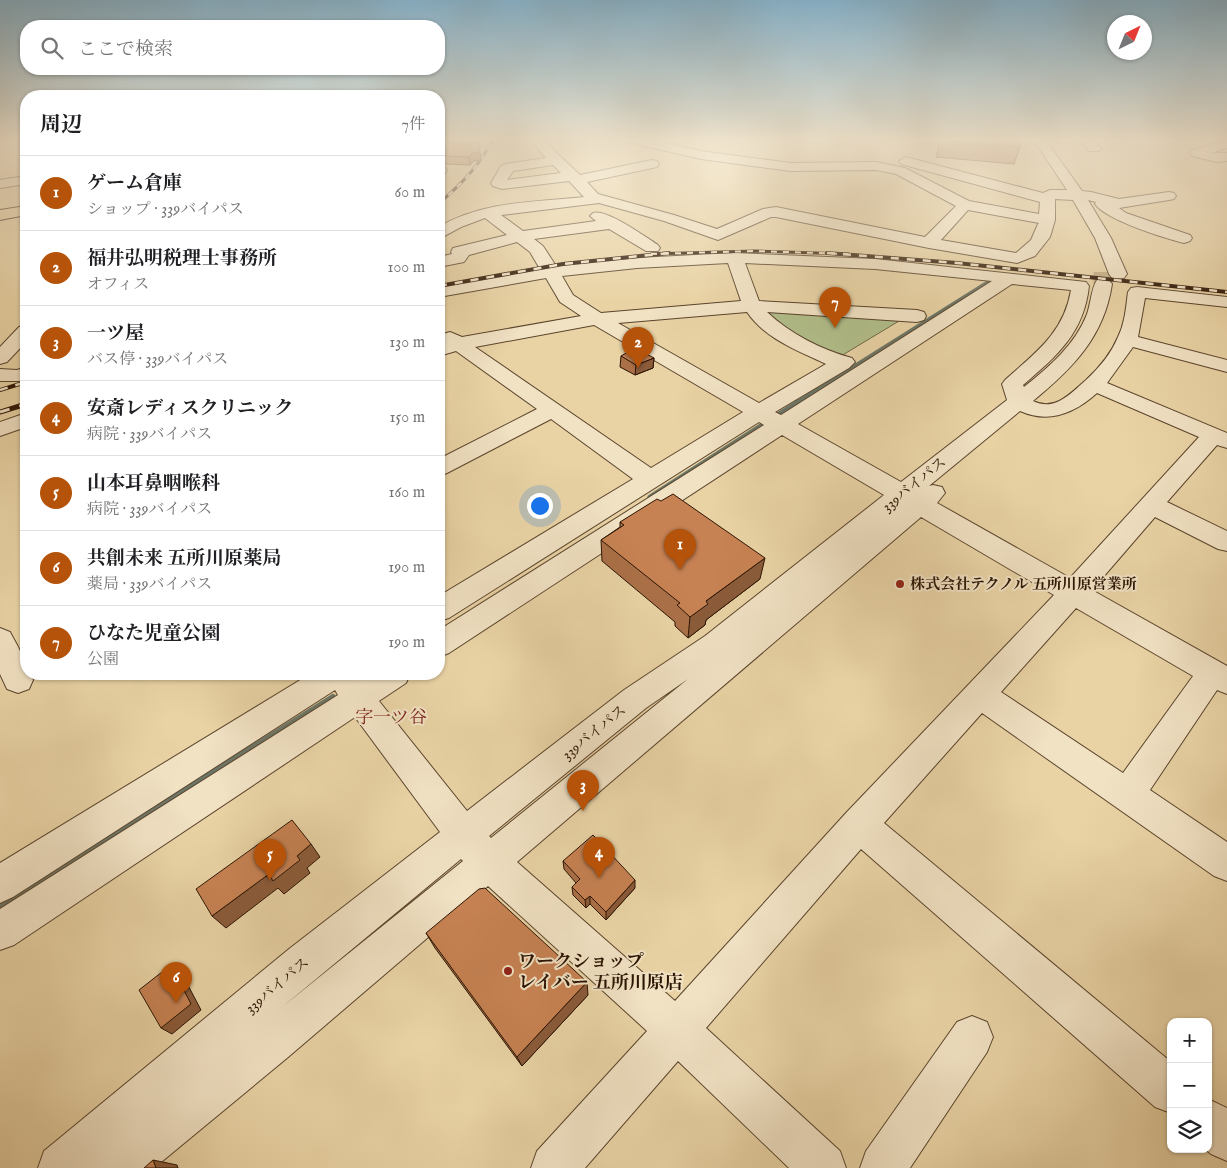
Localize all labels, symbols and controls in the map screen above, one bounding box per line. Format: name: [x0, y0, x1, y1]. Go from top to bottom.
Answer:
north arrow: [1107, 15, 1152, 60]
search box: [20, 20, 445, 75]
icon: search: [38, 34, 66, 62]
text: ここで検索: [78, 38, 173, 62]
text: 周辺: [40, 112, 82, 139]
text: 7件: [402, 115, 425, 135]
text: ゲーム倉庫: [87, 172, 182, 196]
text: 1: [53, 183, 59, 203]
text: 60 m: [395, 183, 425, 203]
text: ショップ · 339バイパス: [87, 200, 244, 220]
text: 福井弘明税理士事務所: [87, 247, 277, 271]
text: 2: [52, 258, 60, 278]
text: 100 m: [388, 258, 425, 278]
text: オフィス: [87, 275, 149, 295]
pin: 7: [819, 287, 851, 328]
text: 一ツ屋: [87, 322, 144, 346]
pin: 2: [622, 327, 654, 368]
text: 3: [53, 333, 59, 353]
text: 130 m: [389, 333, 425, 353]
text: バス停 · 339バイパス: [87, 350, 228, 370]
text: 安斎レディスクリニック: [87, 397, 293, 421]
text: 4: [52, 408, 60, 428]
text: 150 m: [390, 408, 425, 428]
text: 病院 · 339バイパス: [87, 425, 212, 445]
street label: 339バイパス: [878, 453, 950, 516]
text: 山本耳鼻咽喉科: [87, 472, 220, 496]
text: 5: [53, 483, 59, 503]
text: 160 m: [389, 483, 425, 503]
your location: [527, 493, 553, 519]
text: 病院 · 339バイパス: [87, 500, 212, 520]
pin: 1: [664, 529, 696, 570]
text: 共創未来 五所川原薬局: [87, 547, 281, 571]
text: 6: [53, 558, 59, 578]
text: 190 m: [388, 558, 425, 578]
text: 薬局 · 339バイパス: [87, 575, 212, 595]
place label: 株式会社テクノル 五所川原営業所: [910, 575, 1137, 594]
marker: 株式会社テクノル 五所川原営業所: [894, 578, 906, 590]
text: ひなた児童公園: [87, 622, 220, 646]
text: 7: [52, 633, 60, 653]
text: 190 m: [388, 633, 425, 653]
text: 公園: [87, 650, 119, 670]
street label: 339バイパス: [558, 701, 630, 764]
district label: 字一ツ谷: [355, 707, 427, 730]
pin: 3: [567, 770, 599, 811]
pin: 4: [583, 837, 615, 878]
pin: 5: [254, 839, 286, 880]
place label: ワークショップ レイバー 五所川原店: [518, 951, 683, 995]
street label: 339バイパス: [242, 953, 313, 1018]
pin: 6: [160, 962, 192, 1003]
marker: ワークショップ レイバー 五所川原店: [502, 965, 514, 977]
map controls: [1167, 1018, 1212, 1153]
button: +: [1167, 1018, 1212, 1063]
button: −: [1167, 1063, 1212, 1108]
button: layers: [1167, 1108, 1212, 1153]

